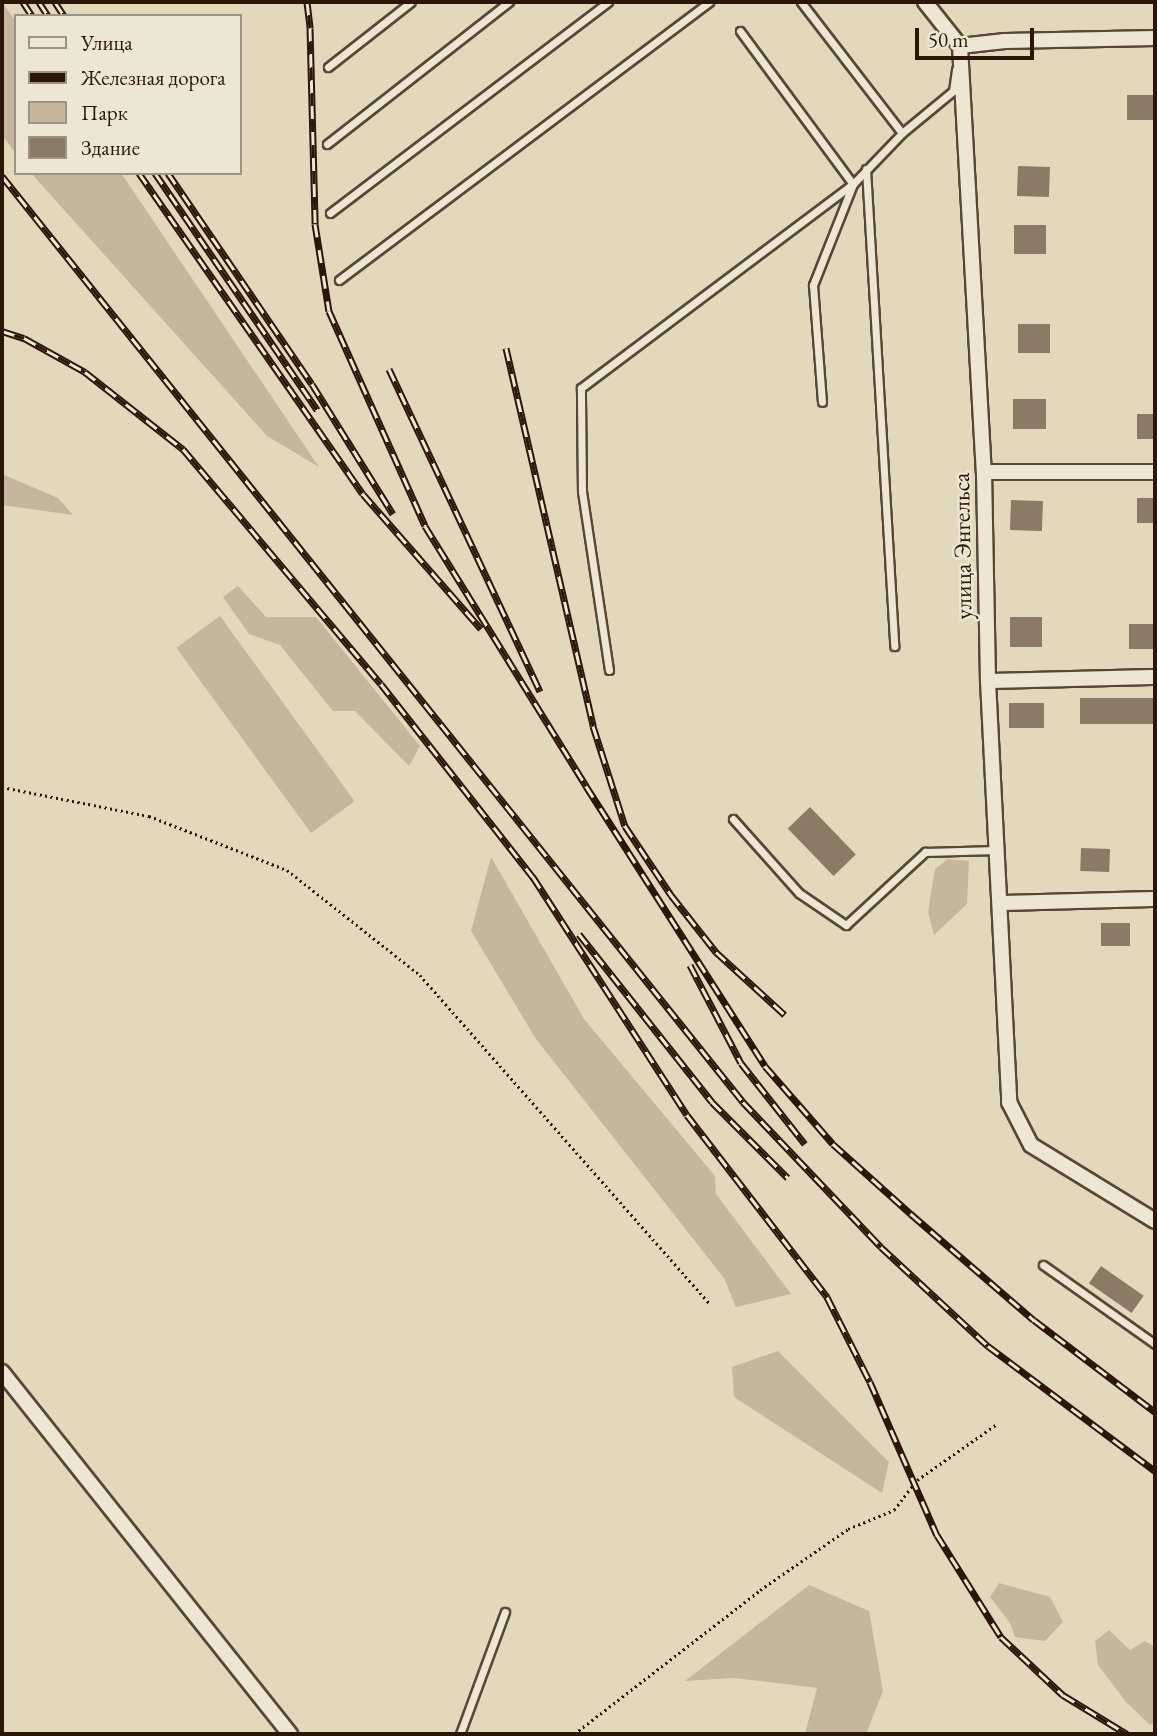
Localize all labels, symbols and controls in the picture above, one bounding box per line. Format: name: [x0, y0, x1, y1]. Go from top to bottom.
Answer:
legend: [14, 14, 242, 175]
scale bar: [919, 14, 1038, 58]
text: 50 m: [928, 26, 969, 53]
text: Улица: [81, 29, 133, 56]
text: Железная дорога: [81, 64, 226, 91]
text: Парк: [81, 99, 128, 126]
text: Здание: [81, 134, 140, 161]
street label: улица Энгельса: [946, 472, 978, 620]

